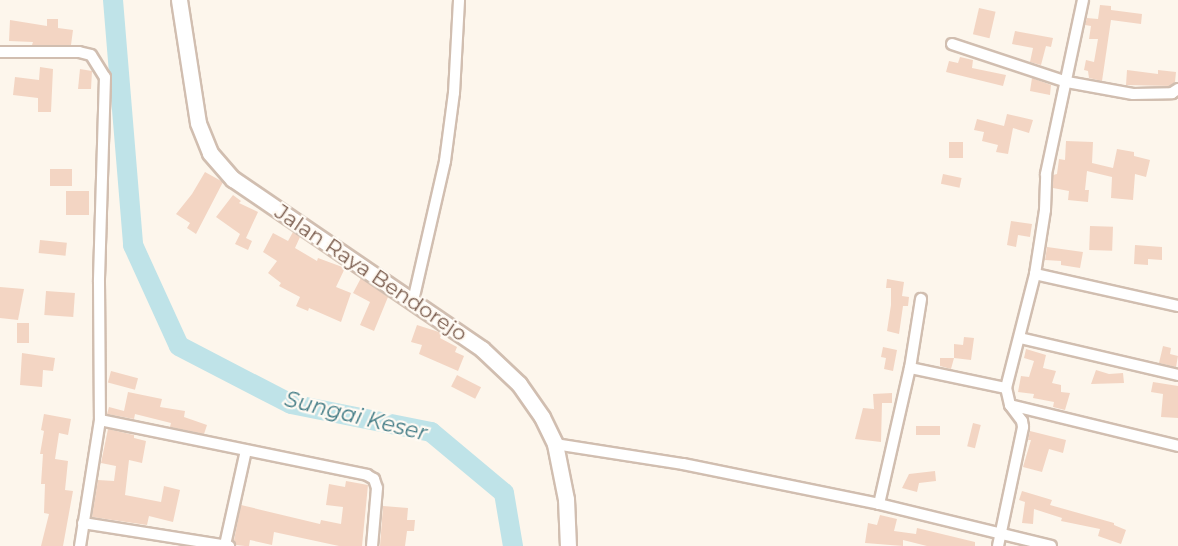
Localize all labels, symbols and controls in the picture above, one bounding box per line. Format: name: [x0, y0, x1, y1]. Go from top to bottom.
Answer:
street label: Jalan Raya Bendorejo: [270, 199, 472, 347]
water label: Sungai Keser: [282, 386, 430, 446]

